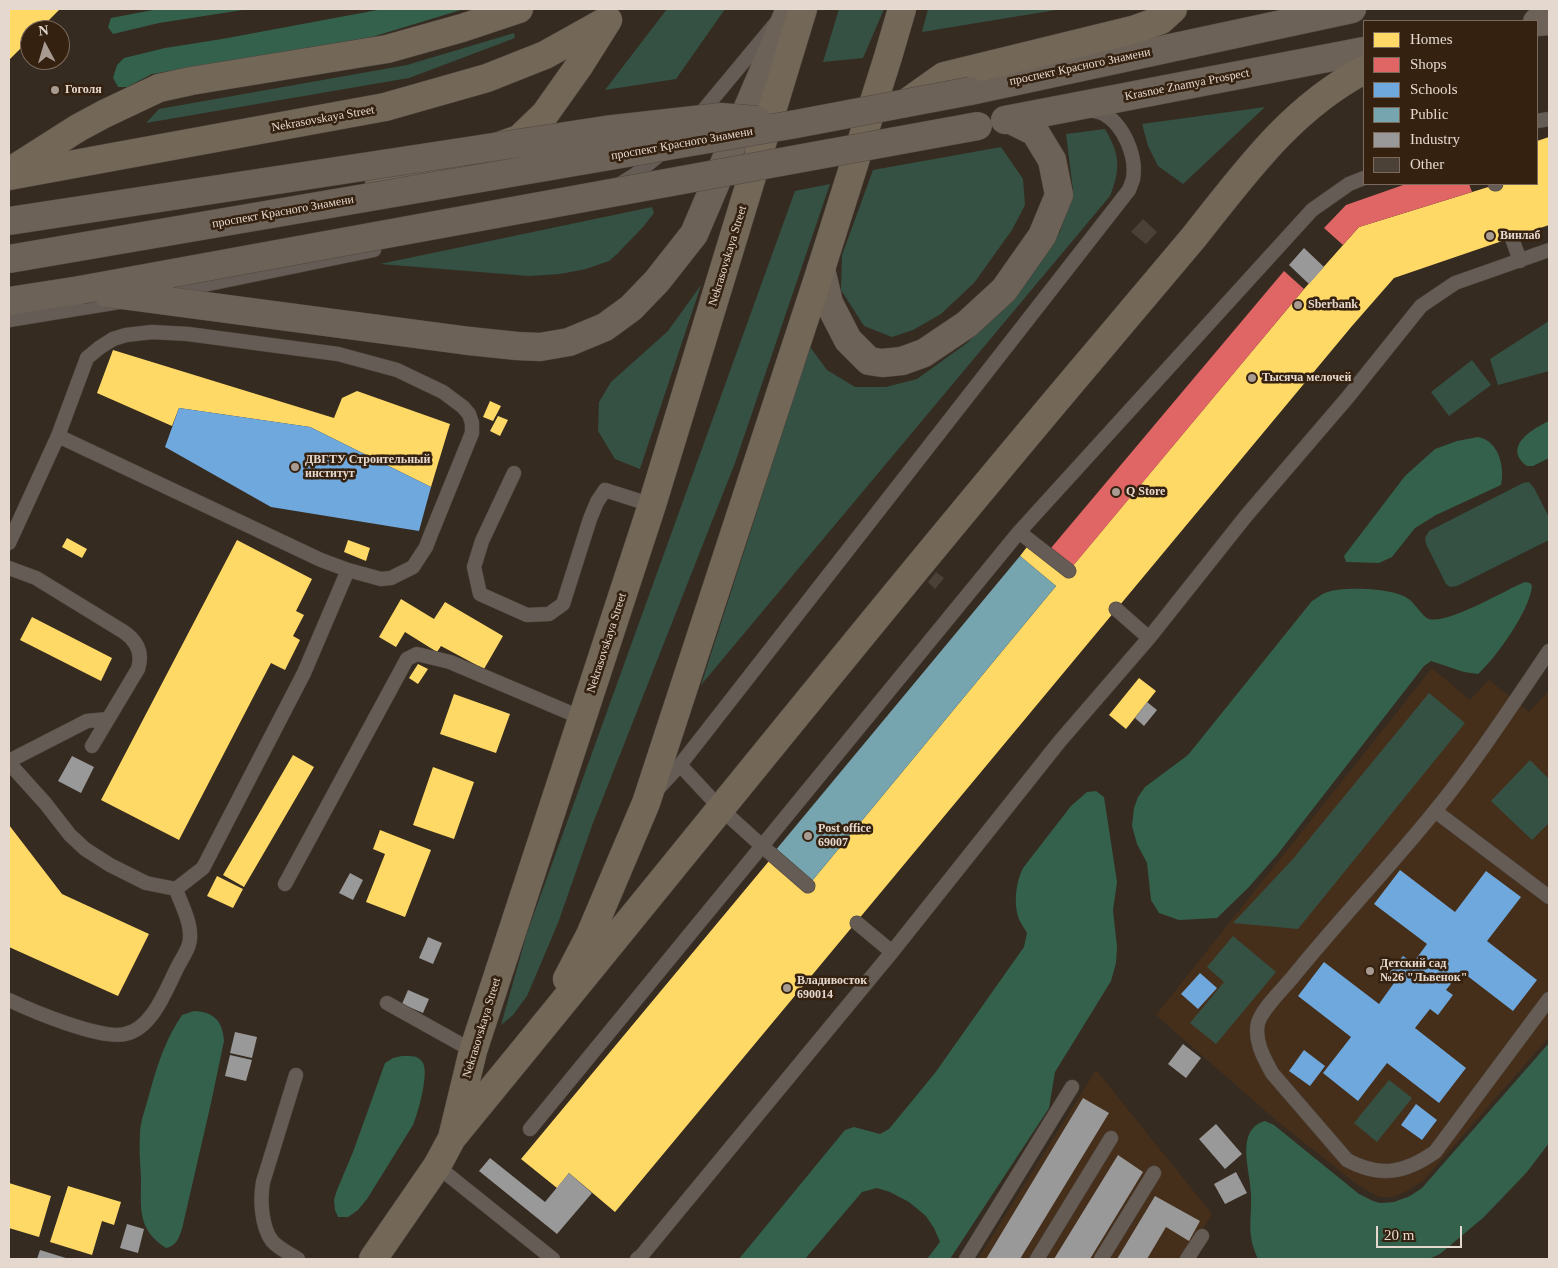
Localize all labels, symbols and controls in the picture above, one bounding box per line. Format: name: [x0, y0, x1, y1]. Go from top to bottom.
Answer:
north arrow: [20, 20, 70, 70]
legend: [1363, 20, 1538, 185]
text: N: [38, 23, 49, 39]
text: Homes: [1410, 31, 1453, 47]
street label: проспект Красного Знамени: [1008, 45, 1152, 89]
text: Shops: [1410, 56, 1447, 72]
street label: Krasnoe Znamya Prospect: [1123, 66, 1251, 104]
text: Schools: [1410, 81, 1458, 97]
place label: Гоголя: [65, 83, 102, 97]
marker: Гоголя: [49, 84, 61, 96]
street label: Nekrasovskaya Street: [270, 103, 376, 135]
text: Public: [1410, 106, 1448, 122]
street label: проспект Красного Знамени: [610, 124, 754, 164]
text: Industry: [1410, 131, 1460, 147]
text: Other: [1410, 156, 1444, 172]
street label: проспект Красного Знамени: [211, 192, 355, 232]
street label: Nekrasovskaya Street: [706, 204, 750, 308]
place label: Винлаб: [1500, 229, 1541, 243]
marker: Винлаб: [1484, 230, 1496, 242]
place label: Sberbank: [1308, 298, 1358, 312]
marker: Sberbank: [1292, 299, 1304, 311]
place label: Тысяча мелочей: [1262, 371, 1351, 385]
marker: Тысяча мелочей: [1246, 372, 1258, 384]
place label: ДВГТУ Строительный институт: [305, 453, 430, 481]
marker: ДВГТУ Строительный институт: [289, 461, 301, 473]
place label: Q Store: [1126, 485, 1165, 499]
marker: Q Store: [1110, 486, 1122, 498]
street label: Nekrasovskaya Street: [584, 591, 630, 695]
place label: Post office 69007: [818, 822, 871, 850]
marker: Post office 69007: [802, 830, 814, 842]
place label: Детский сад №26 "Львенок": [1380, 957, 1467, 985]
marker: Детский сад №26 "Львенок": [1364, 965, 1376, 977]
place label: Владивосток 690014: [797, 974, 867, 1002]
street label: Nekrasovskaya Street: [460, 976, 504, 1080]
marker: Владивосток 690014: [781, 982, 793, 994]
scale bar: [1378, 1216, 1464, 1248]
text: 20 m: [1384, 1227, 1414, 1243]

